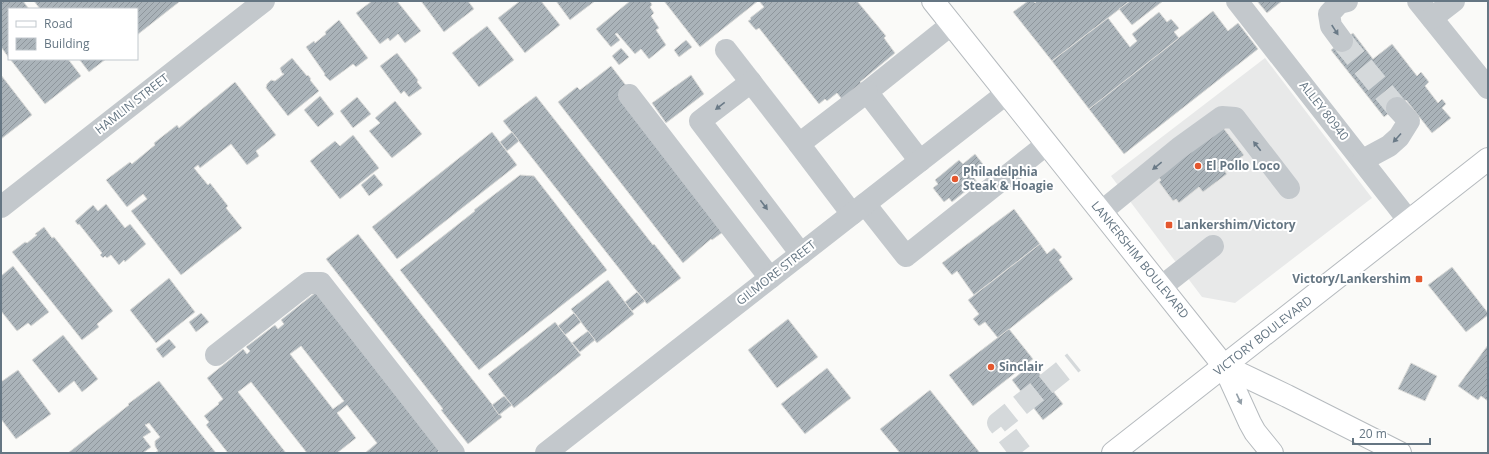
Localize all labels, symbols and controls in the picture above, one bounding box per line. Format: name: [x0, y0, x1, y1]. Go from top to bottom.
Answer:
legend: [8, 8, 138, 60]
text: Road: [44, 15, 73, 32]
one-way arrow: [1331, 25, 1338, 36]
text: Building: [44, 35, 90, 52]
street label: HAMLIN STREET: [91, 69, 173, 138]
street label: ALLEY 80940: [1296, 78, 1353, 144]
one-way arrow: [714, 102, 725, 110]
one-way arrow: [1392, 133, 1402, 143]
one-way arrow: [1252, 141, 1261, 152]
place label: El Pollo Loco: [1206, 157, 1280, 174]
marker: El Pollo Loco: [1193, 161, 1203, 171]
one-way arrow: [1152, 162, 1163, 171]
place label: Philadelphia Steak & Hoagie: [963, 163, 1053, 194]
marker: Philadelphia Steak & Hoagie: [950, 174, 960, 184]
street label: LANKERSHIM BOULEVARD: [1088, 197, 1193, 322]
one-way arrow: [760, 200, 768, 210]
place label: Lankershim/Victory: [1177, 216, 1296, 233]
marker: Lankershim/Victory: [1164, 220, 1174, 230]
street label: GILMORE STREET: [733, 236, 819, 309]
place label: Victory/Lankershim: [1292, 270, 1411, 287]
marker: Victory/Lankershim: [1414, 274, 1424, 284]
street label: VICTORY BOULEVARD: [1210, 292, 1316, 380]
place label: Sinclair: [999, 358, 1044, 375]
marker: Sinclair: [986, 362, 996, 372]
one-way arrow: [1236, 393, 1242, 405]
scale bar: [1353, 420, 1430, 446]
text: 20 m: [1359, 425, 1387, 442]

